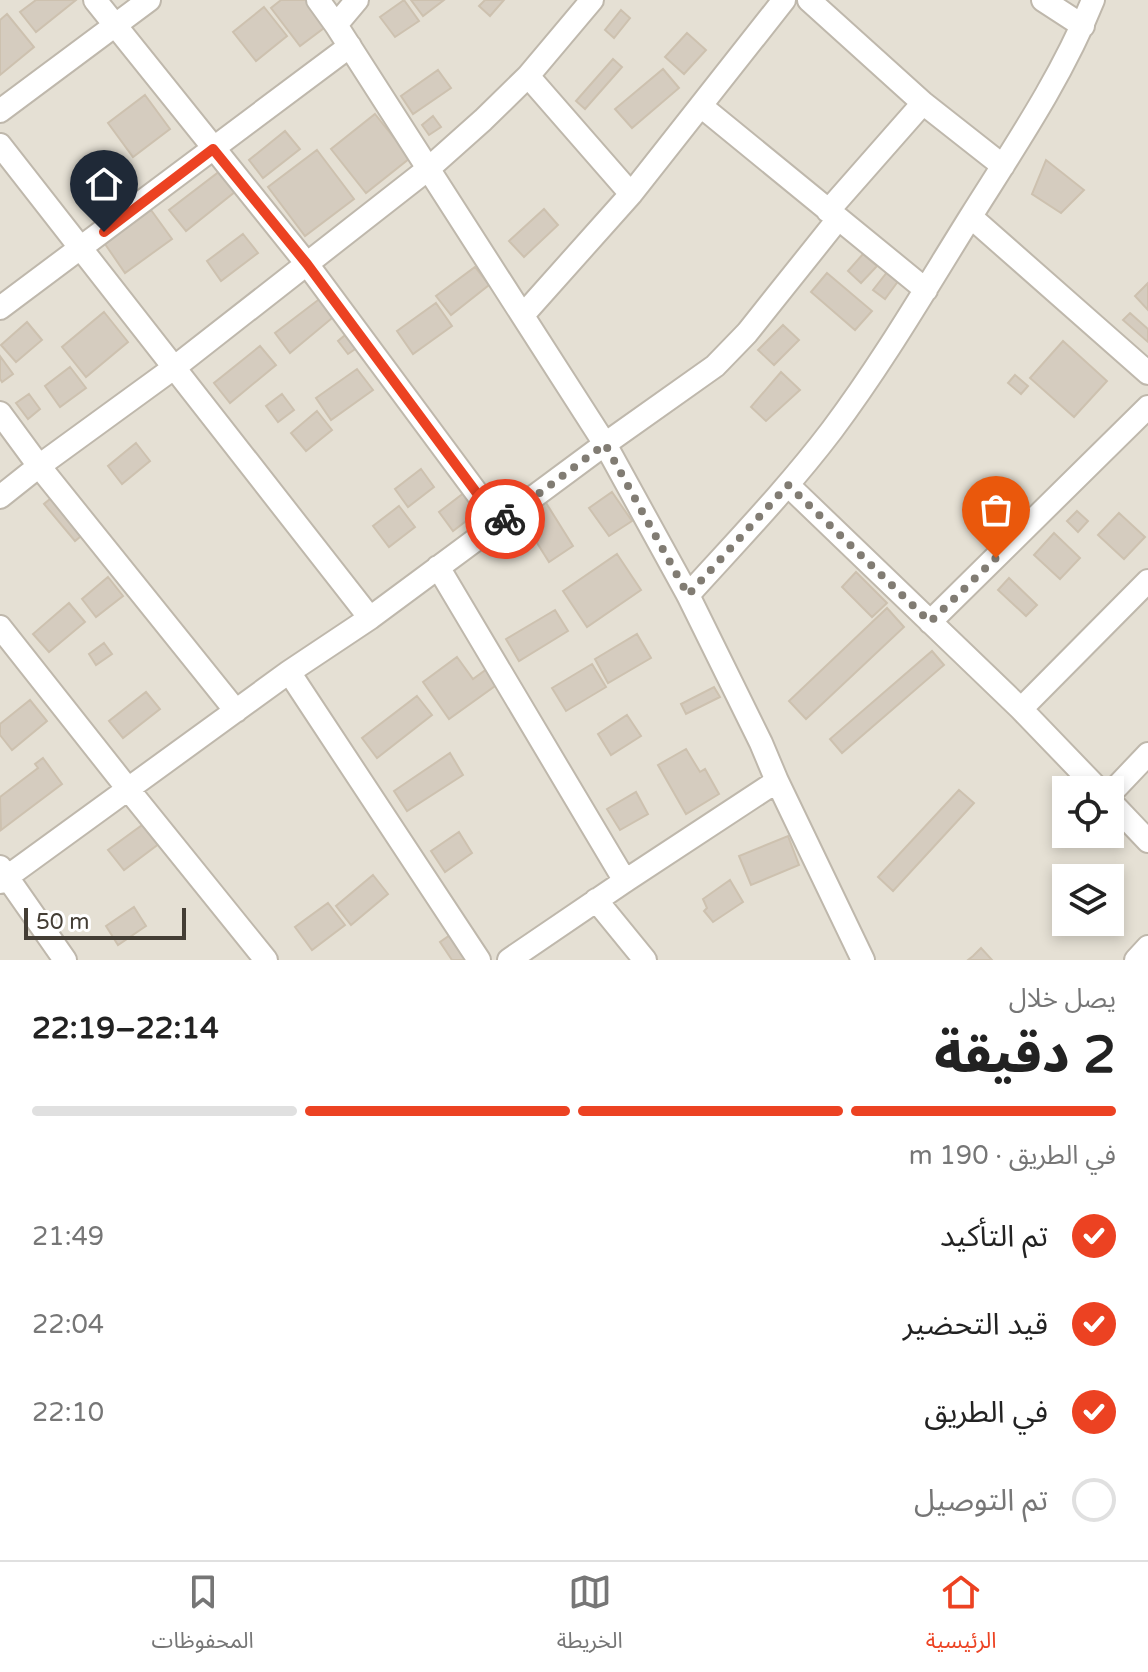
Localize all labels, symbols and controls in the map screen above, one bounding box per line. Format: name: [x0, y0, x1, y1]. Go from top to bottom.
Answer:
pin: [70, 150, 138, 232]
icon: home: [82, 162, 126, 206]
pin: [962, 476, 1030, 558]
courier: [465, 479, 545, 559]
icon: bag: [974, 488, 1018, 532]
icon: bike: [483, 497, 527, 541]
map controls: [1052, 776, 1124, 936]
button: locate: [1052, 776, 1124, 848]
button: layers: [1052, 864, 1124, 936]
scale bar: [24, 904, 186, 940]
text: 50 m: [36, 909, 90, 935]
text: يصل خلال: [1009, 983, 1116, 1014]
text: 22:14–22:19: [32, 1010, 219, 1047]
text: 2 دقيقة: [934, 1024, 1116, 1087]
text: في الطريق · 190 m: [909, 1140, 1116, 1171]
icon: check: [1072, 1214, 1116, 1258]
text: تم التأكيد: [940, 1218, 1048, 1255]
text: 21:49: [32, 1221, 104, 1252]
icon: check: [1072, 1302, 1116, 1346]
text: قيد التحضير: [903, 1306, 1048, 1343]
text: 22:04: [32, 1309, 104, 1340]
icon: check: [1072, 1390, 1116, 1434]
text: في الطريق: [924, 1394, 1048, 1431]
text: 22:10: [32, 1397, 104, 1428]
text: تم التوصيل: [914, 1482, 1048, 1519]
tab: المحفوظات: [152, 1570, 254, 1664]
tab: الخريطة: [557, 1570, 623, 1664]
tab: الرئيسية: [926, 1570, 996, 1664]

